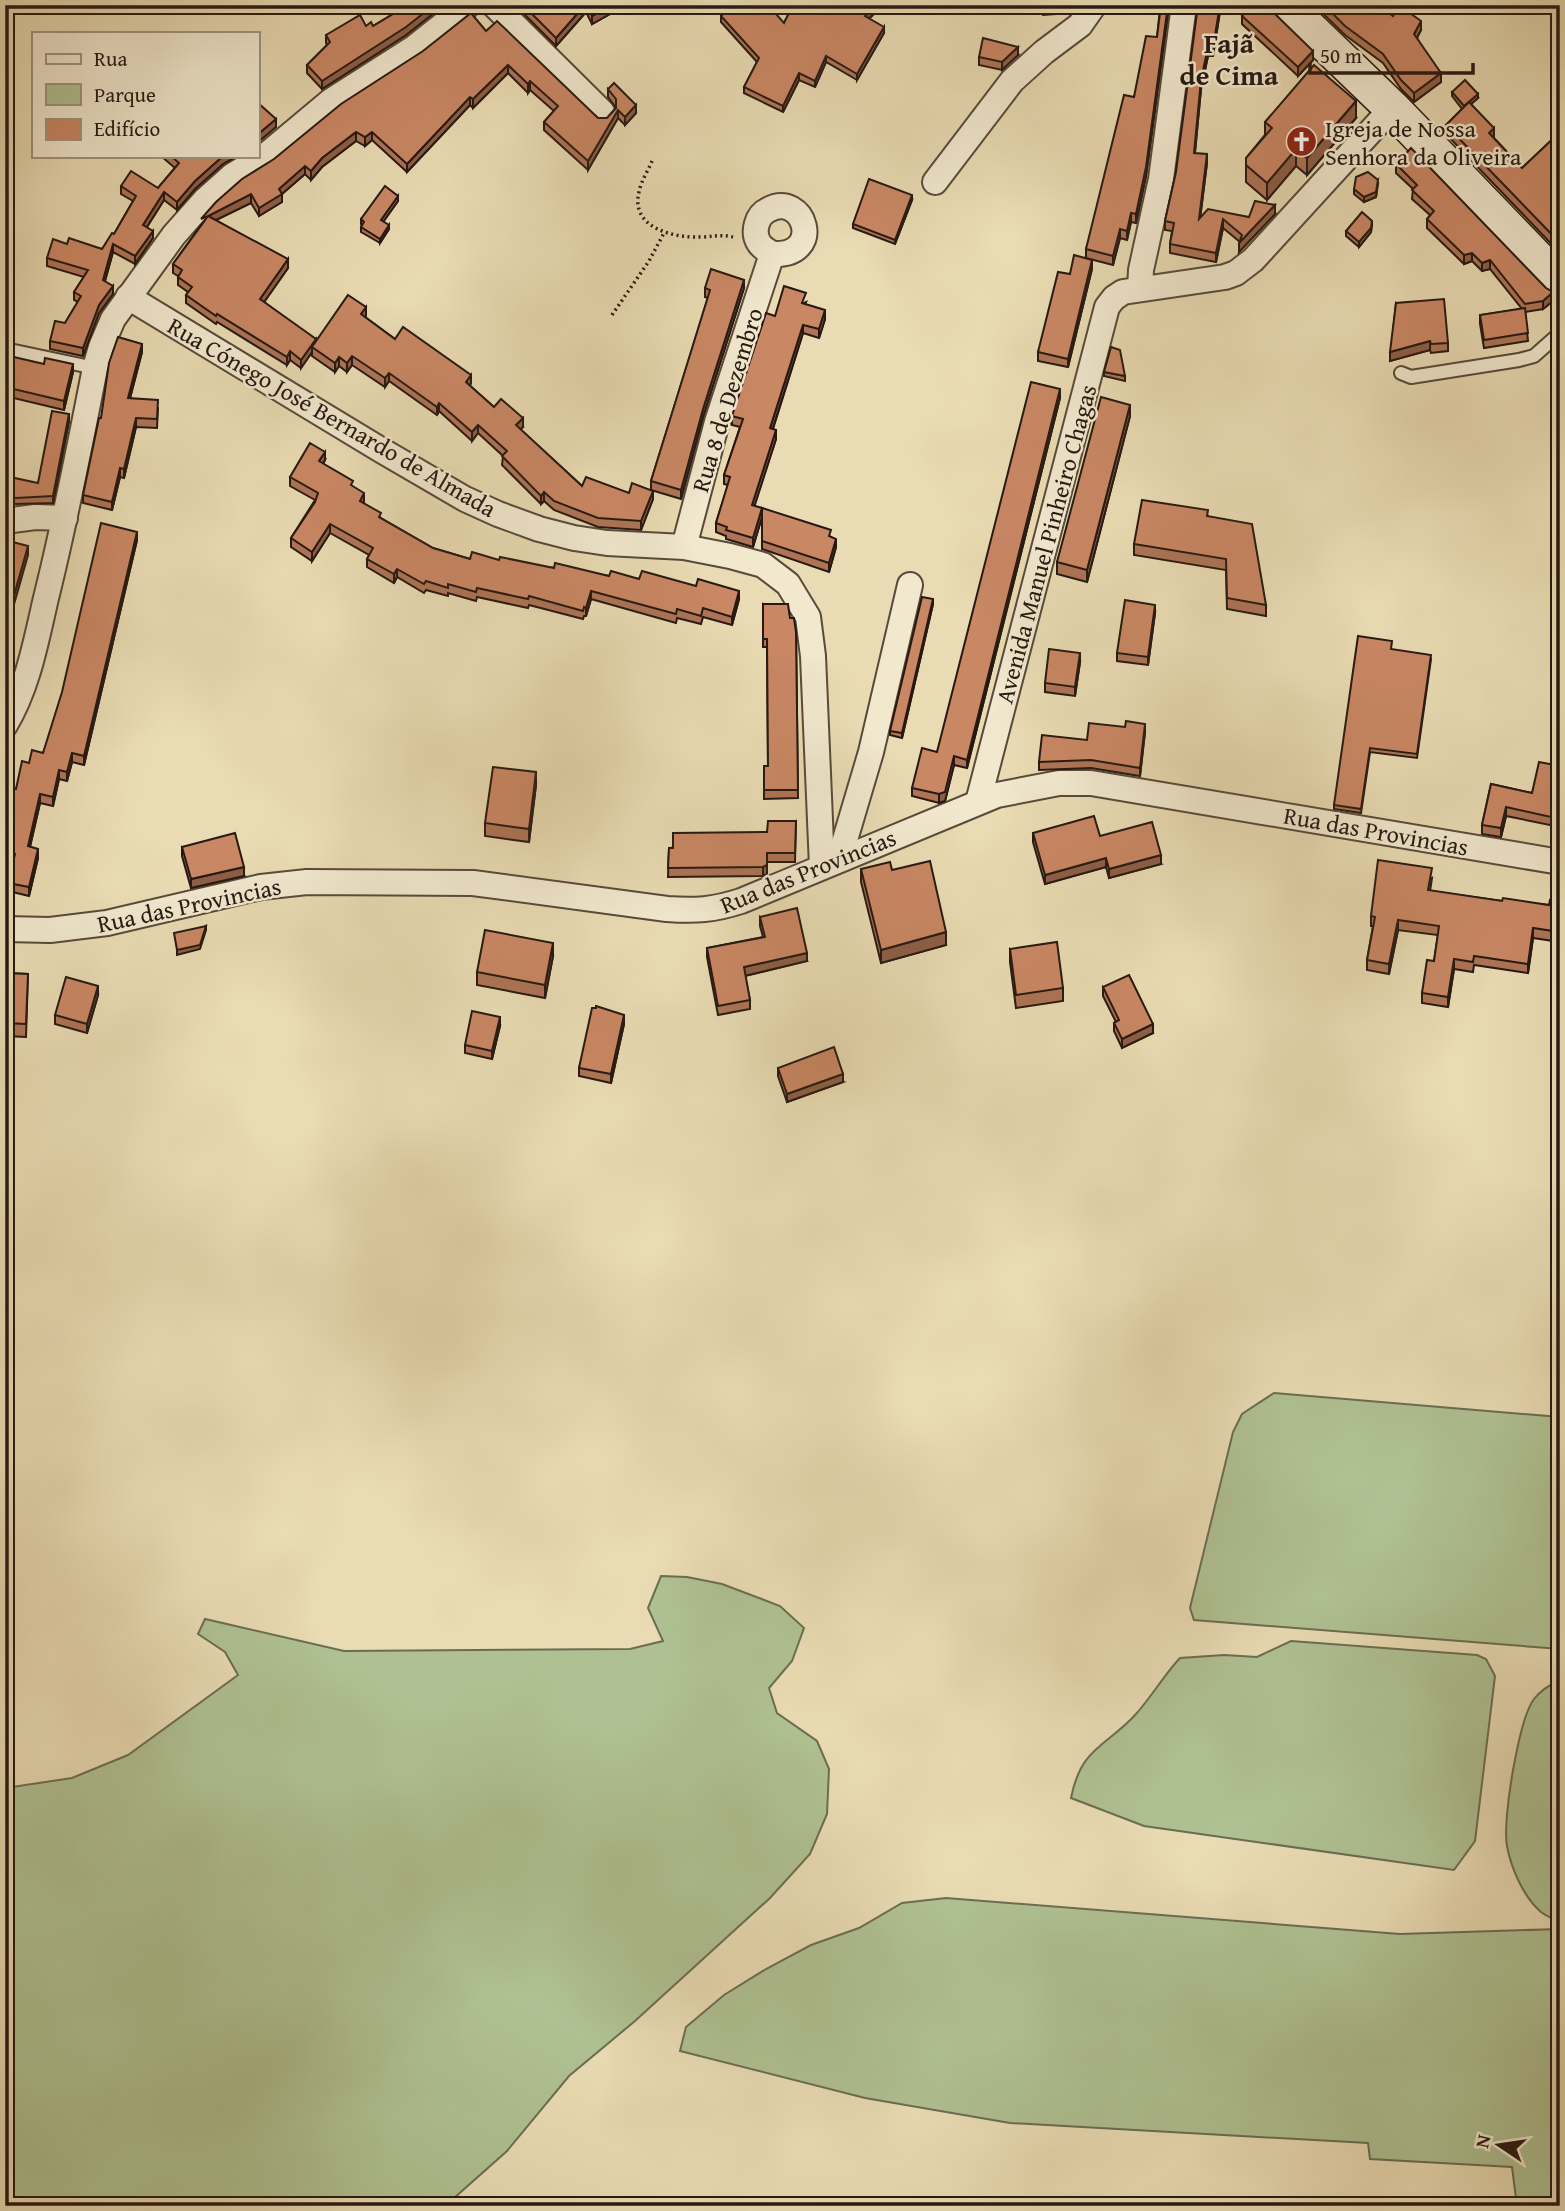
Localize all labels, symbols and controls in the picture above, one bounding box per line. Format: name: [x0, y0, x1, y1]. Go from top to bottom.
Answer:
district label: Fajã de Cima: [1180, 22, 1279, 95]
legend: [32, 32, 259, 158]
scale bar: [1310, 32, 1472, 76]
text: 50 m: [1320, 40, 1362, 71]
text: Rua: [94, 43, 127, 74]
text: Parque: [94, 79, 156, 110]
place label: Igreja de Nossa Senhora da Oliveira: [1325, 111, 1522, 174]
text: Edifício: [94, 113, 160, 144]
church icon: Igreja de Nossa Senhora da Oliveira: [1285, 125, 1319, 159]
street label: Rua 8 de Dezembro: [682, 304, 772, 496]
street label: Rua Cónego José Bernardo de Almada: [161, 308, 503, 526]
street label: Avenida Manuel Pinheiro Chagas: [987, 381, 1105, 707]
street label: Rua das Provincias: [1281, 798, 1471, 864]
street label: Rua das Provincias: [715, 820, 901, 922]
street label: Rua das Provincias: [94, 868, 284, 942]
north arrow: [1464, 2110, 1534, 2180]
text: N: [1467, 2132, 1498, 2151]

